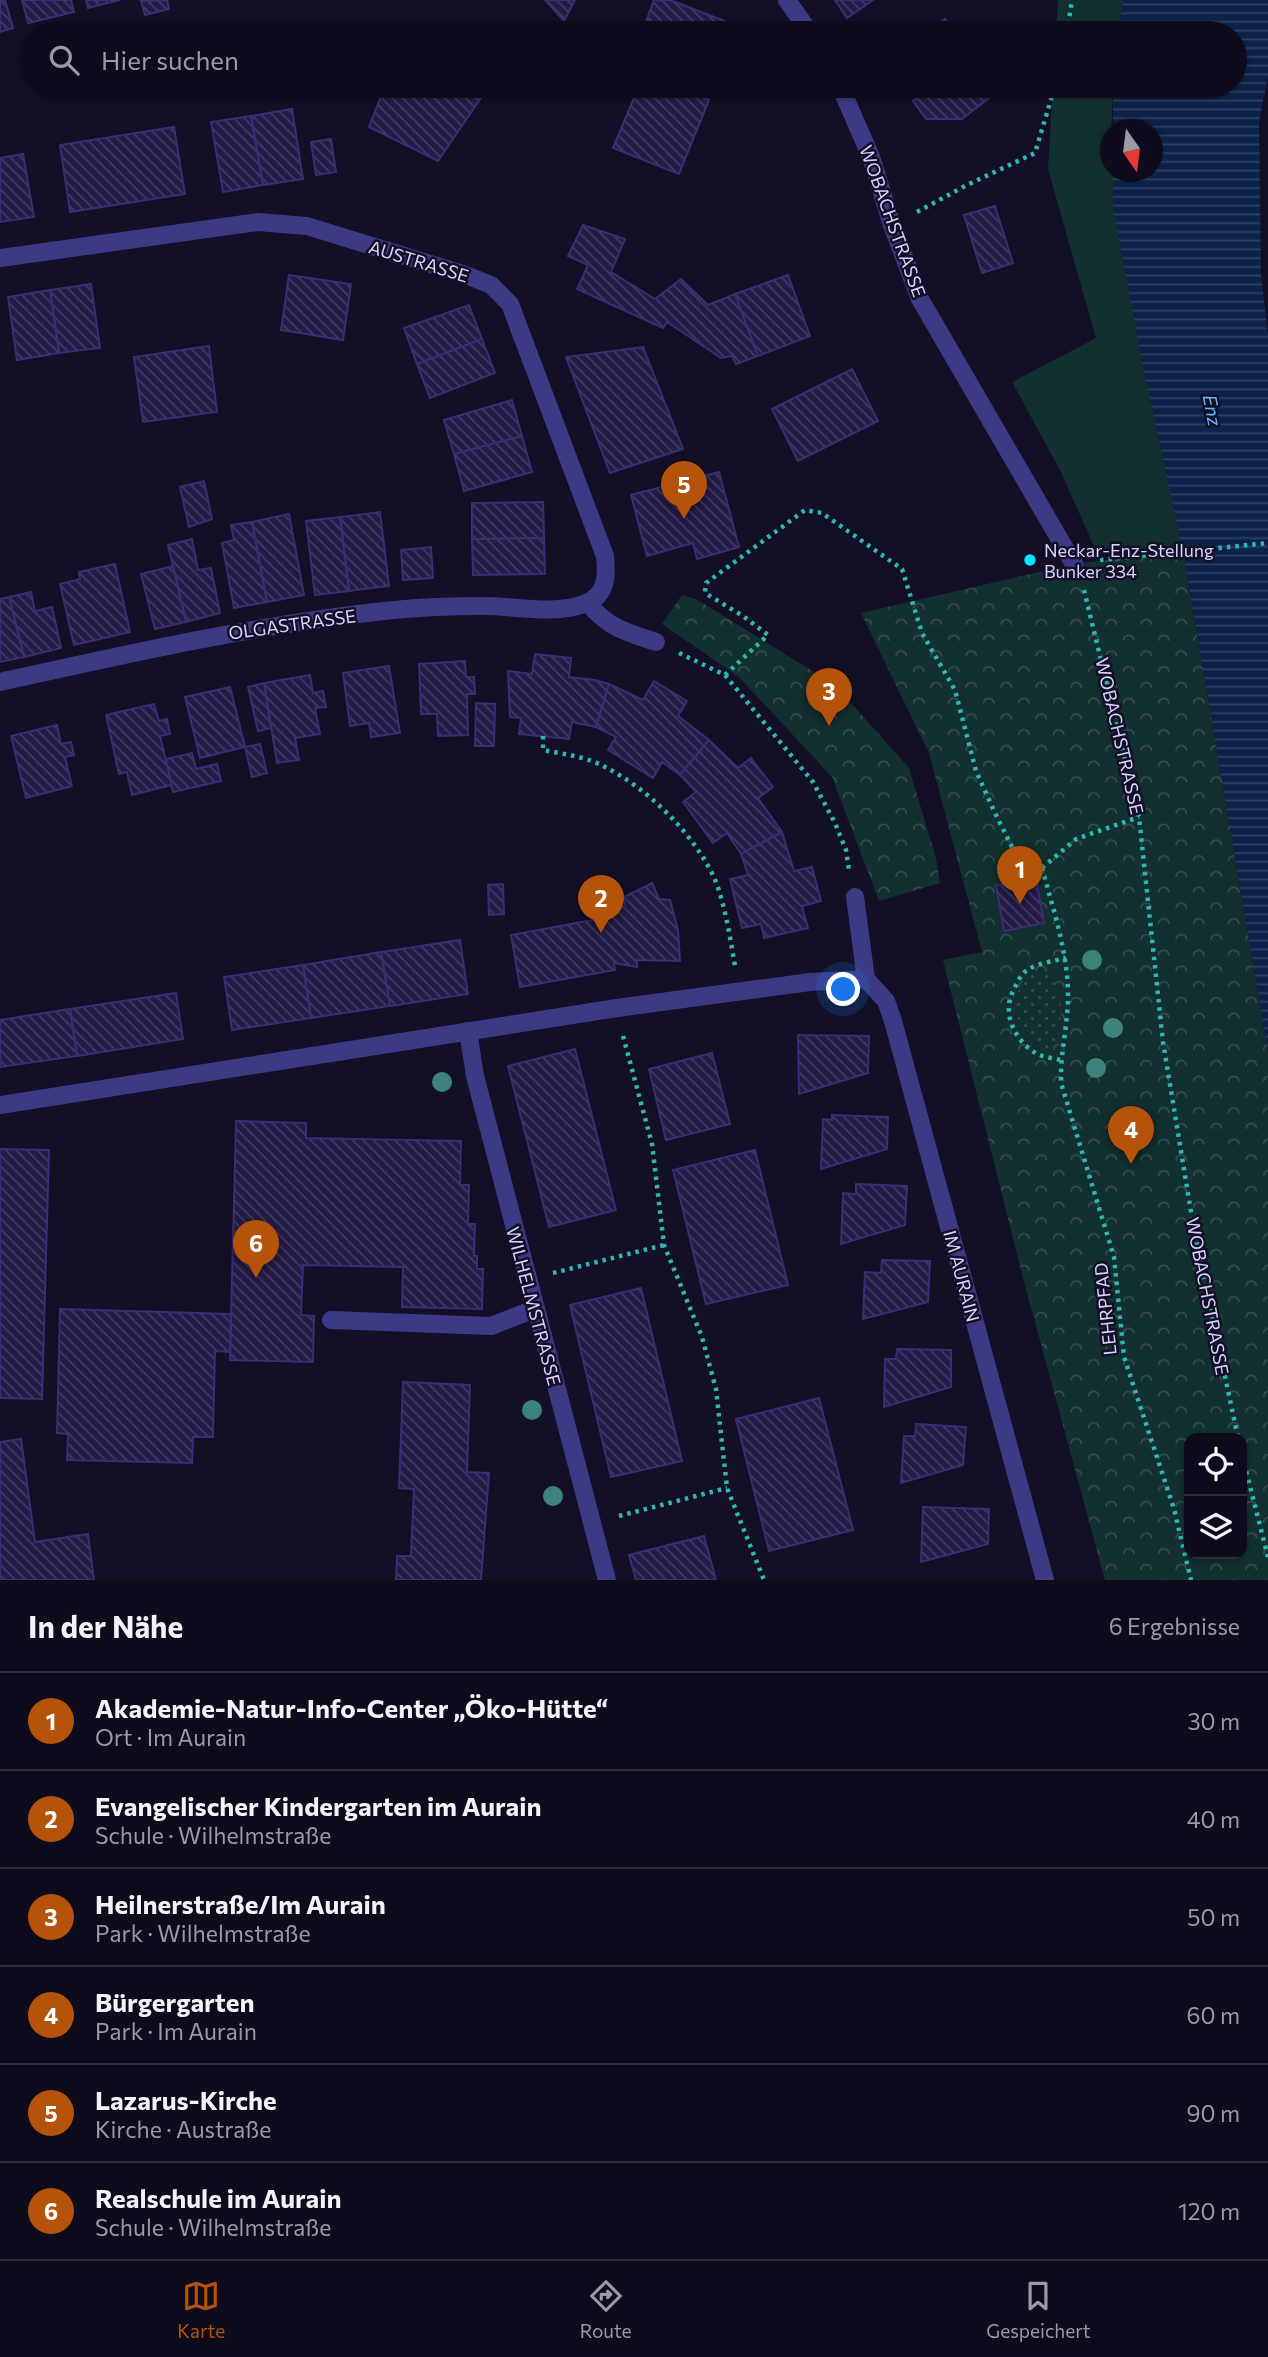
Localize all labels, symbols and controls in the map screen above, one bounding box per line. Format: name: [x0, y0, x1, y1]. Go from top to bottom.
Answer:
search box: [21, 21, 1247, 98]
icon: search: [45, 41, 83, 79]
text: Hier suchen: [101, 44, 239, 75]
north arrow: [1100, 119, 1163, 182]
street label: WOBACHSTRASSE: [855, 142, 931, 300]
street label: AUSTRASSE: [366, 235, 472, 287]
water label: Enz: [1199, 392, 1227, 428]
pin: 5: [661, 461, 707, 519]
place label: Neckar-Enz-Stellung Bunker 334: [1044, 539, 1214, 582]
marker: Neckar-Enz-Stellung Bunker 334: [1022, 552, 1038, 568]
street label: OLGASTRASSE: [227, 604, 357, 644]
street label: WOBACHSTRASSE: [1091, 656, 1149, 816]
pin: 3: [806, 668, 852, 726]
pin: 1: [997, 846, 1043, 904]
pin: 2: [578, 875, 624, 933]
your location: [826, 972, 860, 1006]
pin: 4: [1108, 1106, 1154, 1164]
street label: WOBACHSTRASSE: [1182, 1215, 1234, 1377]
pin: 6: [233, 1220, 279, 1278]
street label: WILHELMSTRASSE: [502, 1224, 566, 1388]
street label: IM AURAIN: [939, 1228, 985, 1324]
street label: LEHRPFAD: [1089, 1262, 1121, 1356]
map controls: [1184, 1433, 1247, 1559]
button: locate: [1184, 1433, 1247, 1496]
button: layers: [1184, 1496, 1247, 1559]
text: In der Nähe: [28, 1607, 183, 1644]
text: 6 Ergebnisse: [1109, 1612, 1240, 1640]
text: Akademie-Natur-Info-Center „Öko-Hütte“: [95, 1692, 608, 1723]
text: 1: [46, 1707, 56, 1735]
text: 30 m: [1187, 1707, 1240, 1735]
text: Ort · Im Aurain: [95, 1723, 246, 1751]
text: Evangelischer Kindergarten im Aurain: [95, 1790, 542, 1821]
text: 2: [44, 1805, 58, 1833]
text: 40 m: [1187, 1805, 1240, 1833]
text: Schule · Wilhelmstraße: [95, 1821, 331, 1849]
text: Heilnerstraße/Im Aurain: [95, 1888, 386, 1919]
text: 3: [44, 1903, 58, 1931]
text: 50 m: [1187, 1903, 1240, 1931]
text: Park · Wilhelmstraße: [95, 1919, 311, 1947]
text: Bürgergarten: [95, 1986, 254, 2017]
text: 4: [44, 2001, 58, 2029]
text: 60 m: [1187, 2001, 1240, 2029]
text: Park · Im Aurain: [95, 2017, 257, 2045]
text: Lazarus-Kirche: [95, 2084, 277, 2115]
text: 5: [44, 2099, 58, 2127]
text: 90 m: [1187, 2099, 1240, 2127]
text: Kirche · Austraße: [95, 2115, 271, 2143]
text: Realschule im Aurain: [95, 2182, 341, 2213]
text: 6: [44, 2197, 58, 2225]
text: 120 m: [1178, 2197, 1240, 2225]
text: Schule · Wilhelmstraße: [95, 2213, 331, 2241]
tab: Karte: [177, 2277, 225, 2342]
tab: Route: [580, 2277, 632, 2342]
tab: Gespeichert: [986, 2277, 1091, 2342]

